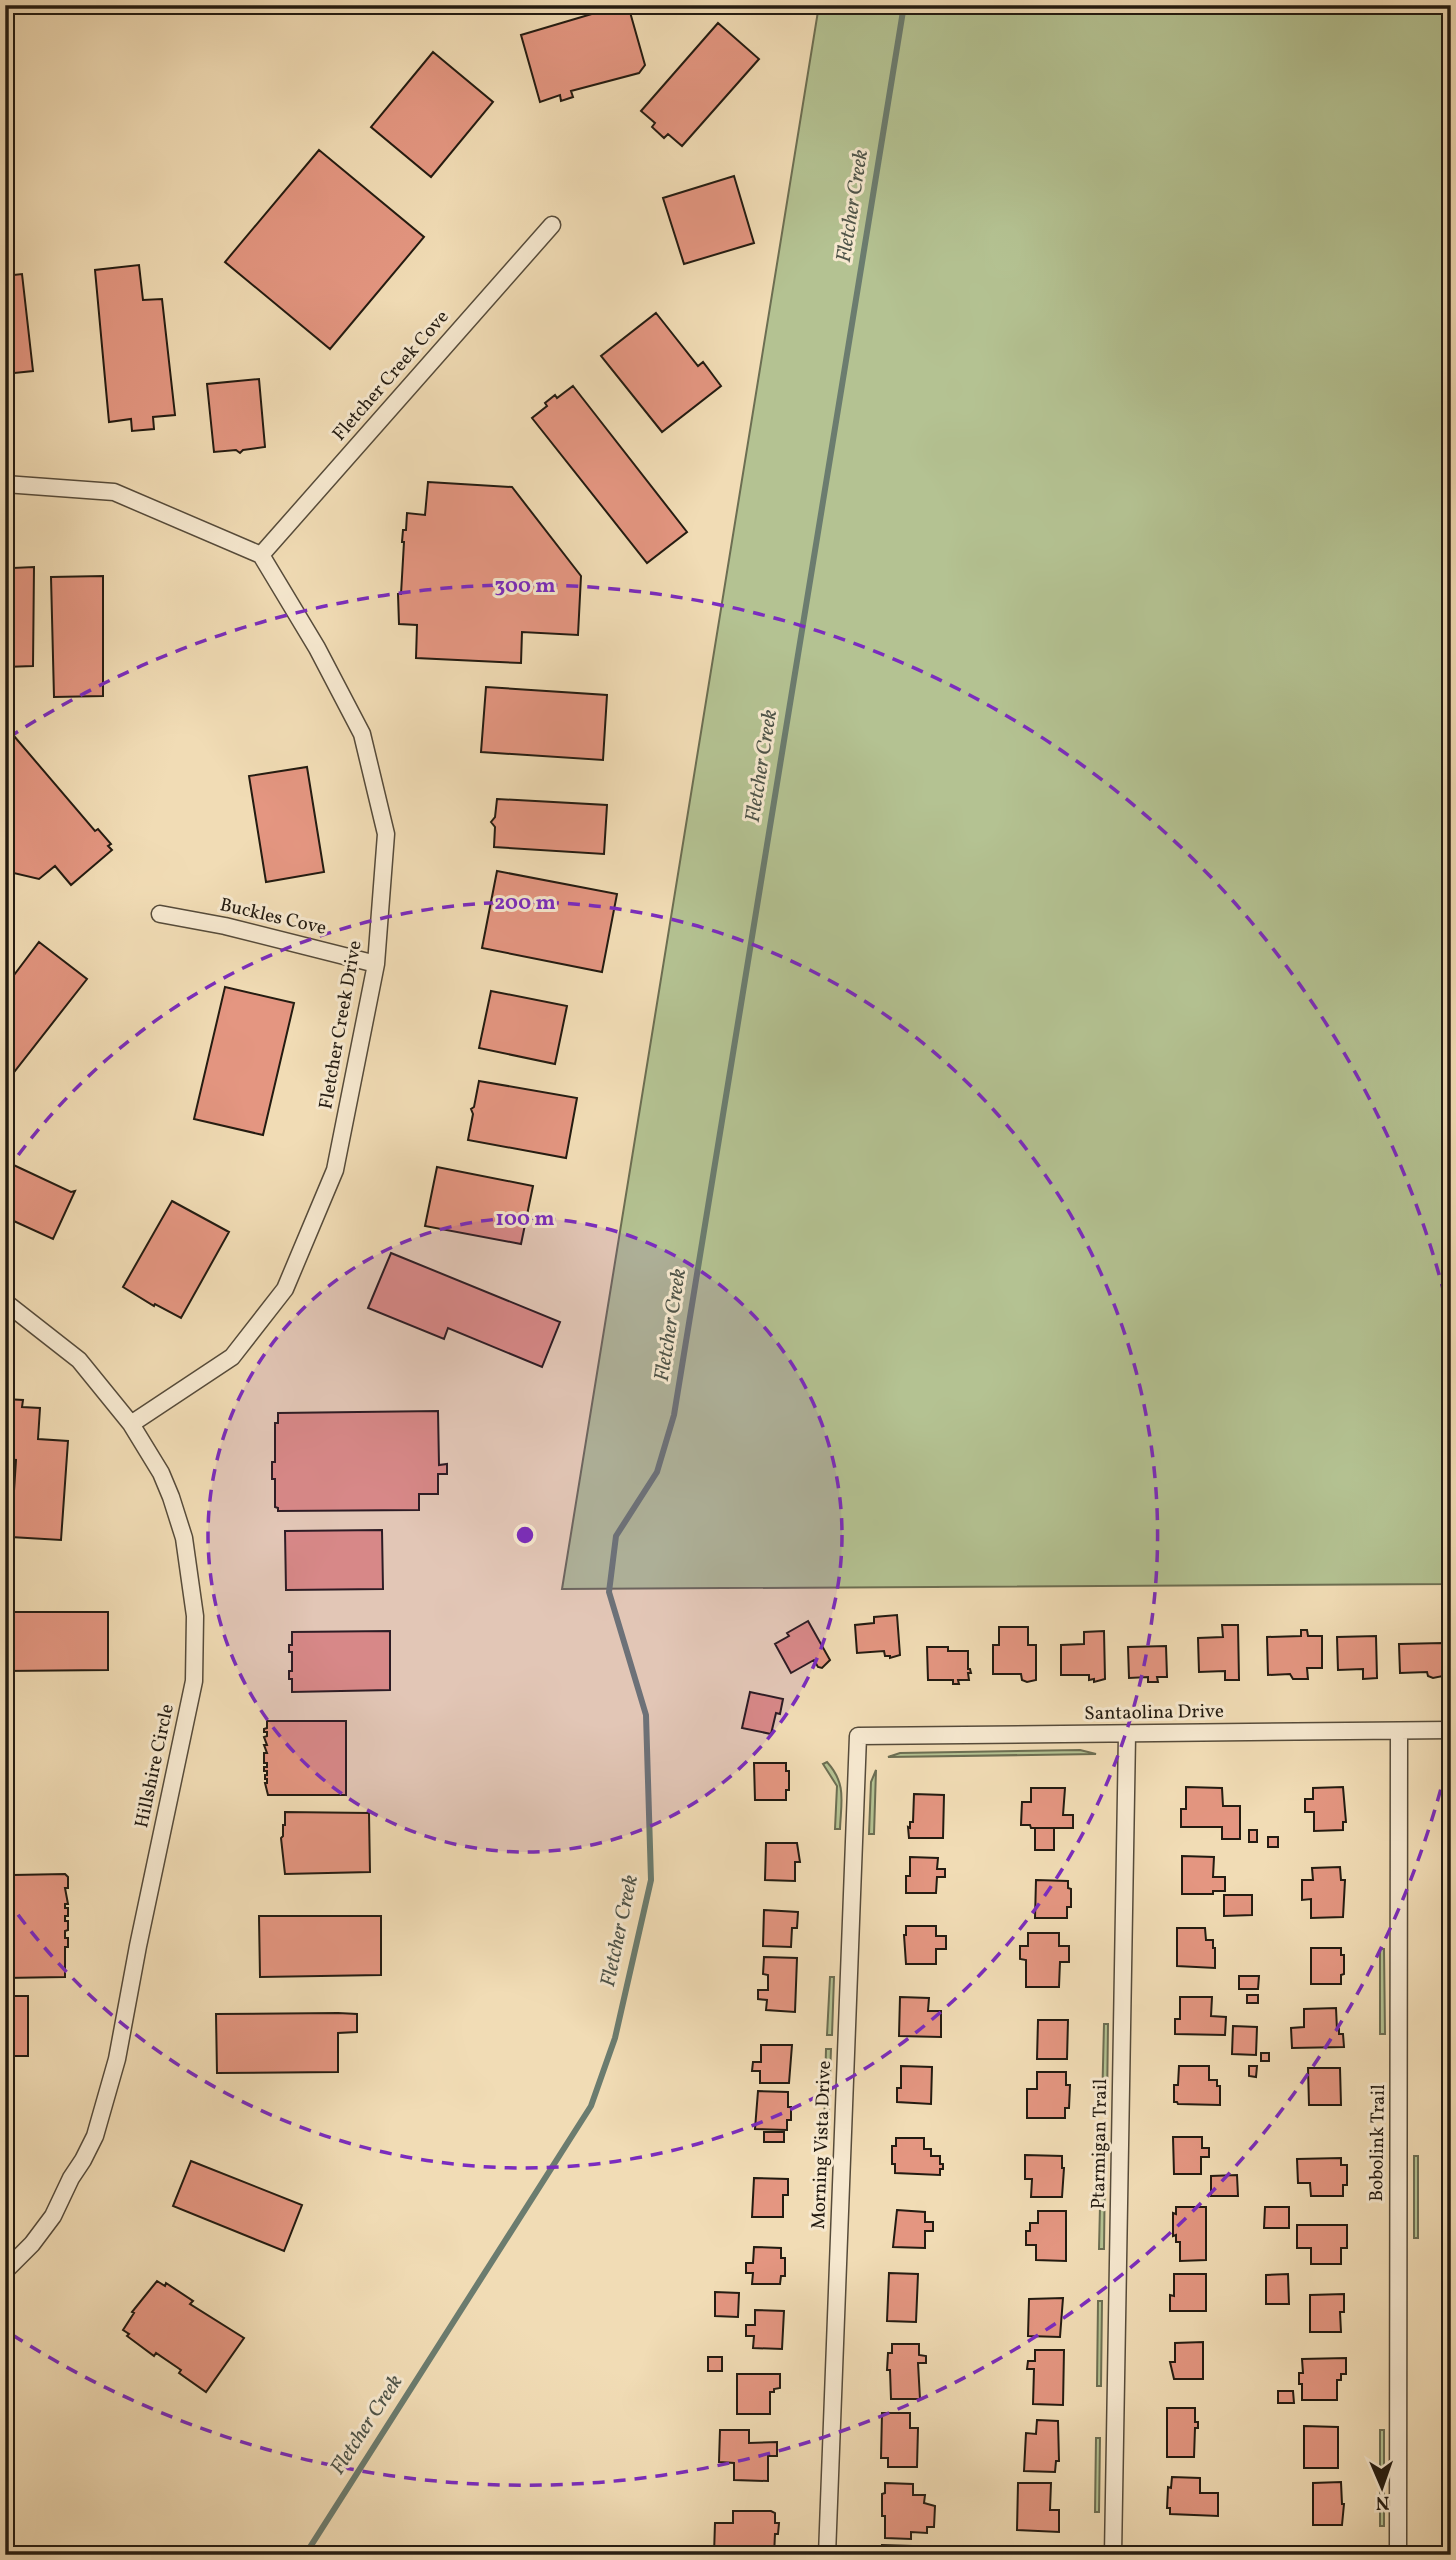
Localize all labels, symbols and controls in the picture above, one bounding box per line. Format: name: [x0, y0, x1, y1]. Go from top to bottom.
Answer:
water label: Fletcher Creek: [830, 147, 876, 264]
street label: Fletcher Creek Cove: [327, 305, 455, 447]
text: 300 m: [495, 572, 555, 601]
water label: Fletcher Creek: [739, 707, 785, 824]
text: 200 m: [494, 889, 556, 918]
street label: Buckles Cove: [217, 892, 329, 942]
street label: Fletcher Creek Drive: [313, 939, 369, 1111]
text: 100 m: [495, 1205, 555, 1234]
water label: Fletcher Creek: [648, 1266, 694, 1383]
centre of rings: [513, 1523, 537, 1547]
street label: Santaolina Drive: [1084, 1699, 1224, 1727]
street label: Hillshire Circle: [129, 1702, 181, 1830]
water label: Fletcher Creek: [594, 1872, 646, 1990]
street label: Morning Vista Drive: [806, 2060, 838, 2230]
street label: Ptarmigan Trail: [1086, 2078, 1114, 2210]
street label: Bobolink Trail: [1364, 2084, 1392, 2202]
water label: Fletcher Creek: [324, 2369, 410, 2481]
north arrow: [1348, 2452, 1418, 2522]
text: N: [1375, 2489, 1390, 2515]

